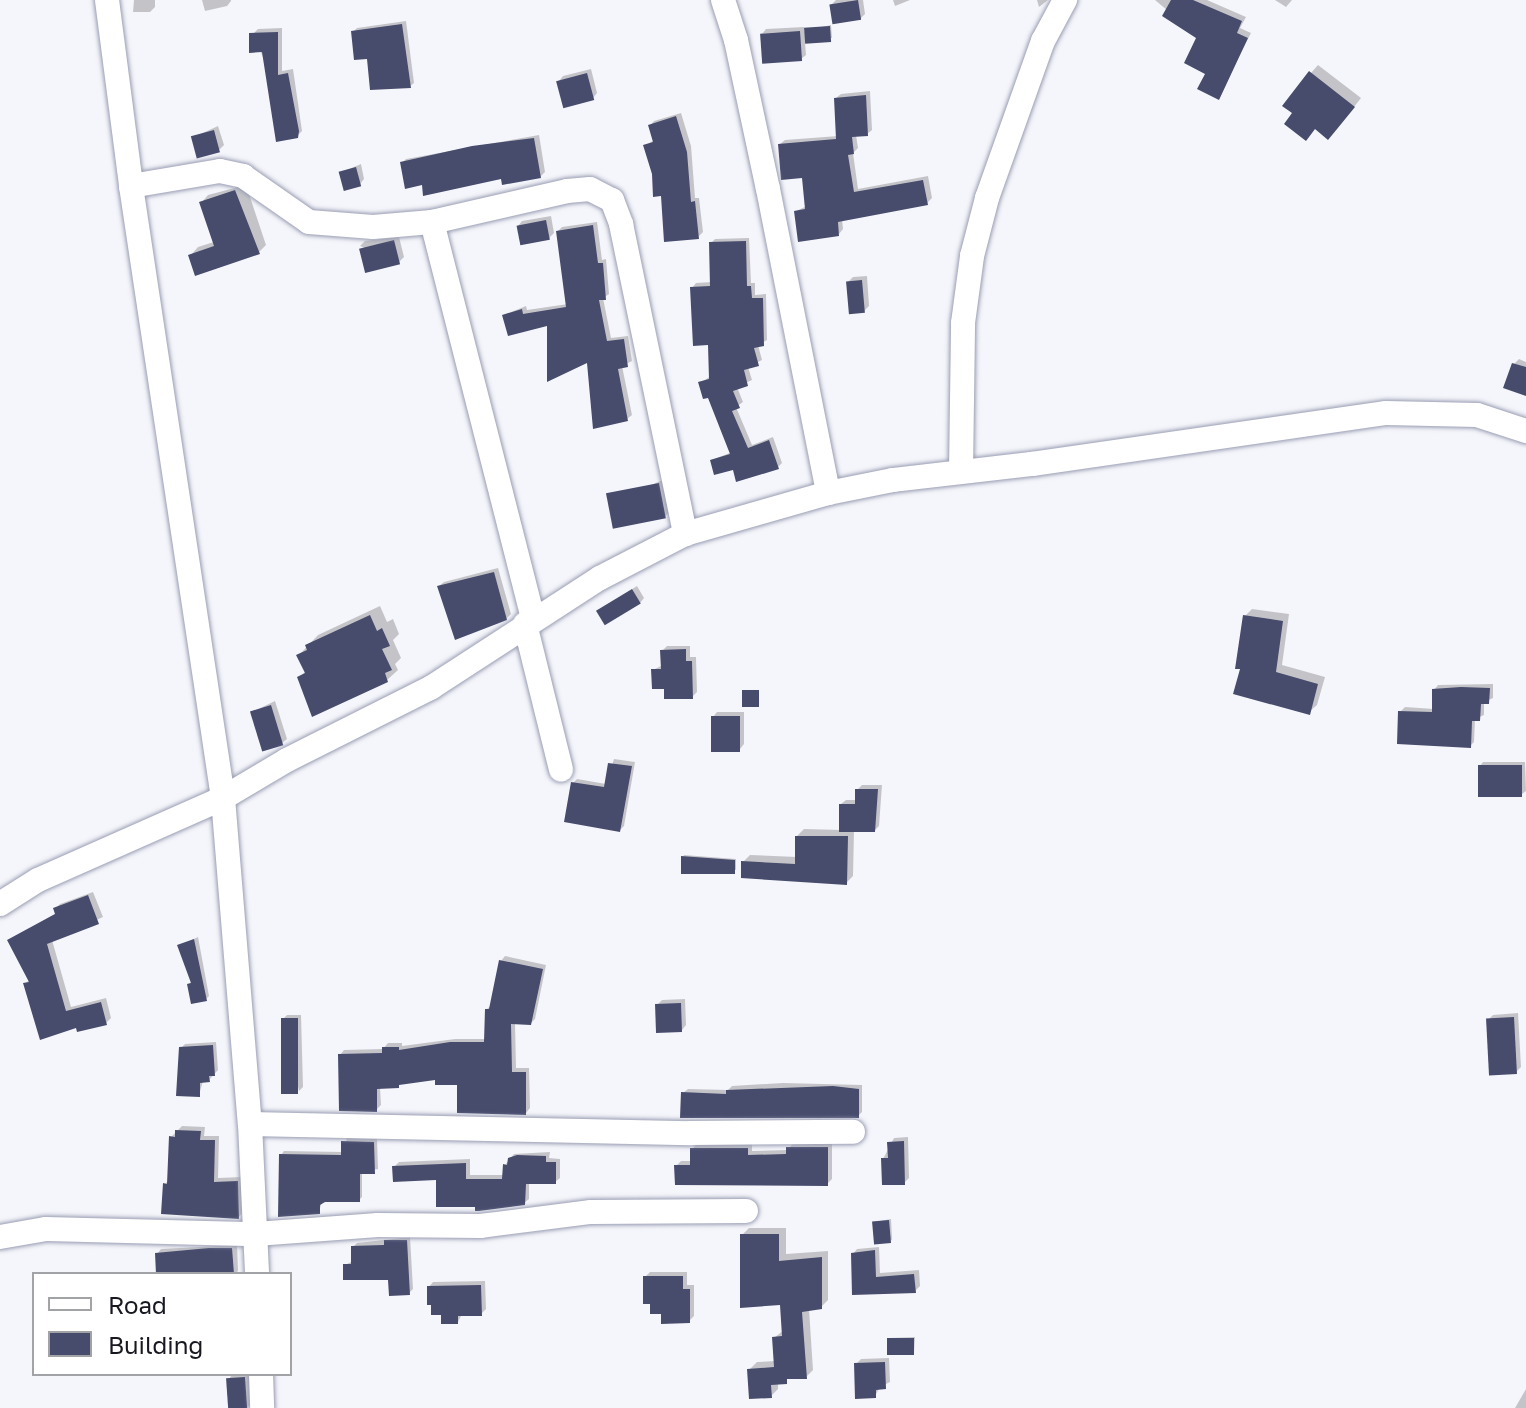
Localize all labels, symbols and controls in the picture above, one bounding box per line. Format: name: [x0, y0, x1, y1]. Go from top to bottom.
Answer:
legend: [32, 1272, 292, 1376]
text: Road: [108, 1290, 167, 1319]
text: Building: [108, 1330, 203, 1359]

